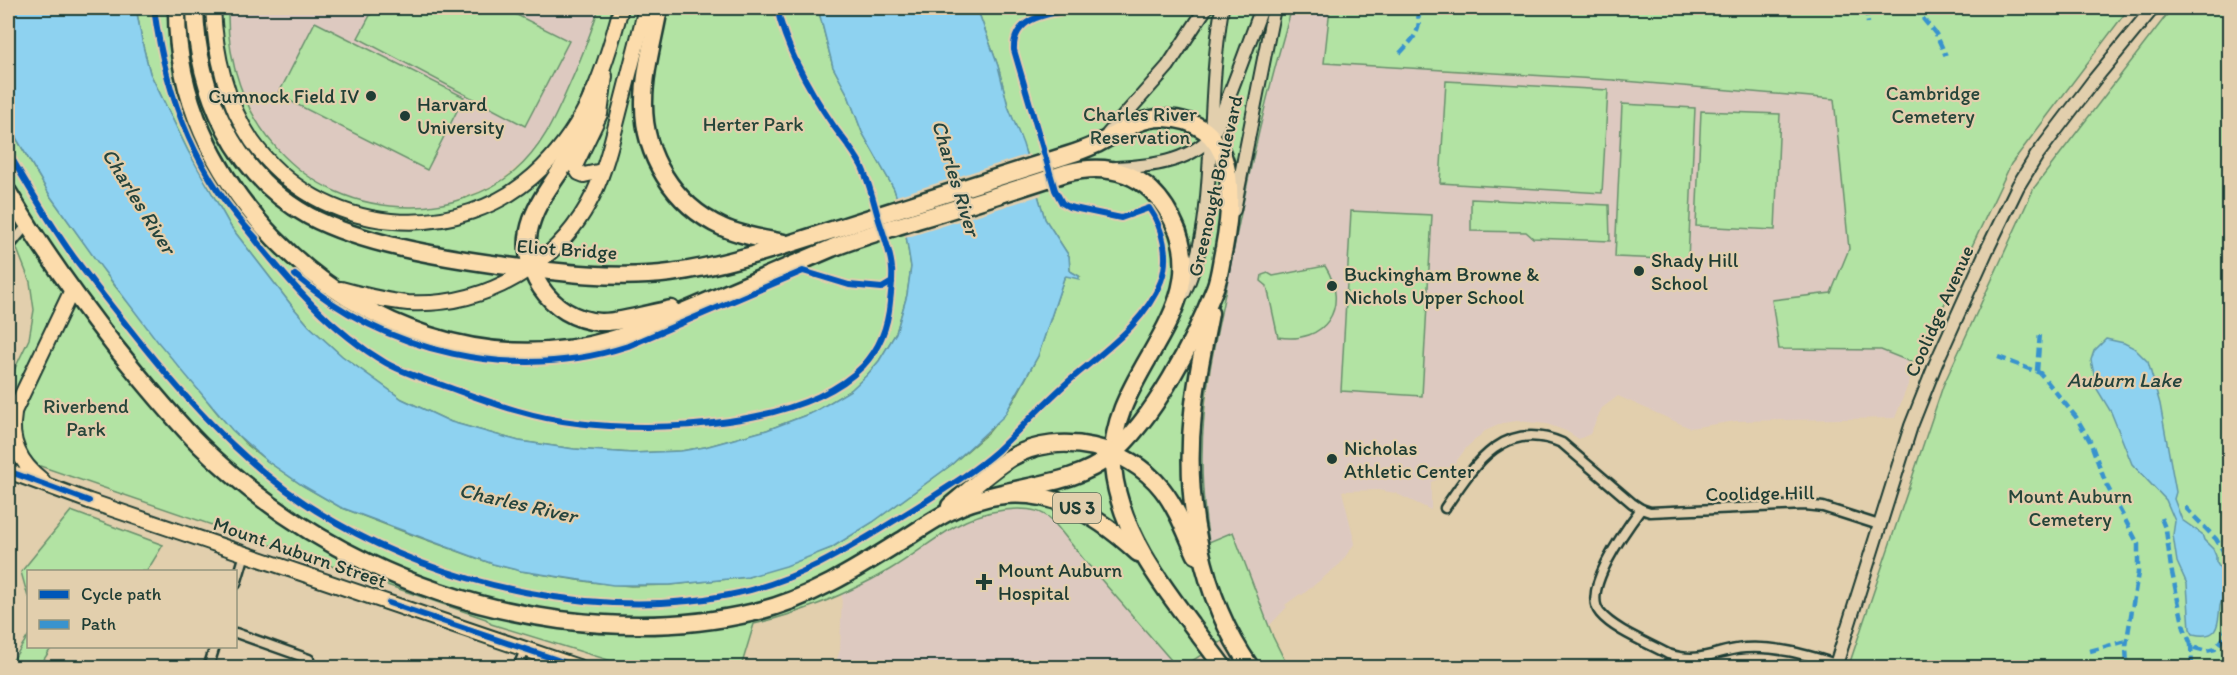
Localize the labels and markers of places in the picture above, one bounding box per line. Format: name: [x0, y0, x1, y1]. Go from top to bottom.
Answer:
place label: Cumnock Field IV: [208, 84, 359, 108]
marker: Cumnock Field IV: [364, 89, 378, 103]
place label: Harvard University: [417, 92, 505, 139]
marker: Harvard University: [398, 109, 412, 123]
place label: Shady Hill School: [1651, 248, 1739, 295]
place label: Buckingham Browne & Nichols Upper School: [1344, 262, 1539, 309]
marker: Shady Hill School: [1632, 264, 1646, 278]
marker: Buckingham Browne & Nichols Upper School: [1325, 279, 1339, 293]
place label: Nicholas Athletic Center: [1344, 436, 1475, 483]
marker: Nicholas Athletic Center: [1325, 452, 1339, 466]
place label: Mount Auburn Hospital: [998, 558, 1123, 605]
marker: Mount Auburn Hospital: [975, 573, 993, 591]

